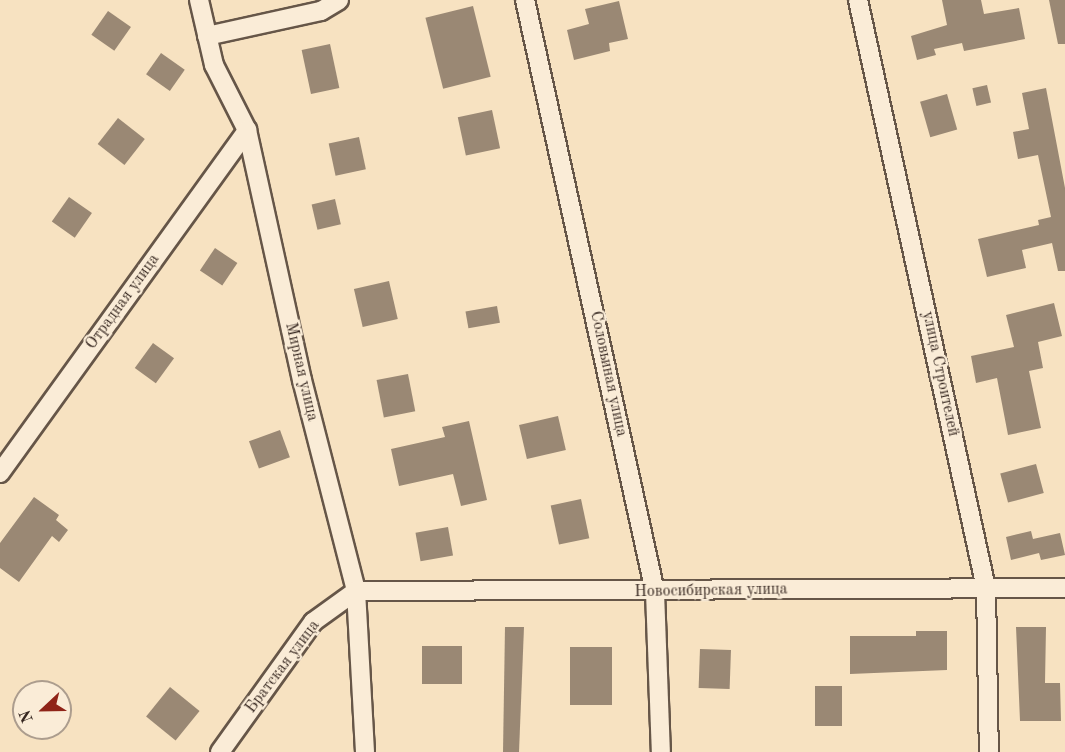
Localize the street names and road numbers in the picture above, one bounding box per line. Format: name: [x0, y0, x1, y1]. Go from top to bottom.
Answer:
street label: Отрадная улица: [82, 251, 164, 353]
street label: Соловьиная улица: [585, 309, 631, 439]
street label: улица Строителей: [917, 310, 963, 438]
street label: Мирная улица: [280, 321, 322, 423]
street label: Новосибирская улица: [634, 580, 788, 602]
street label: Братская улица: [242, 617, 324, 717]

